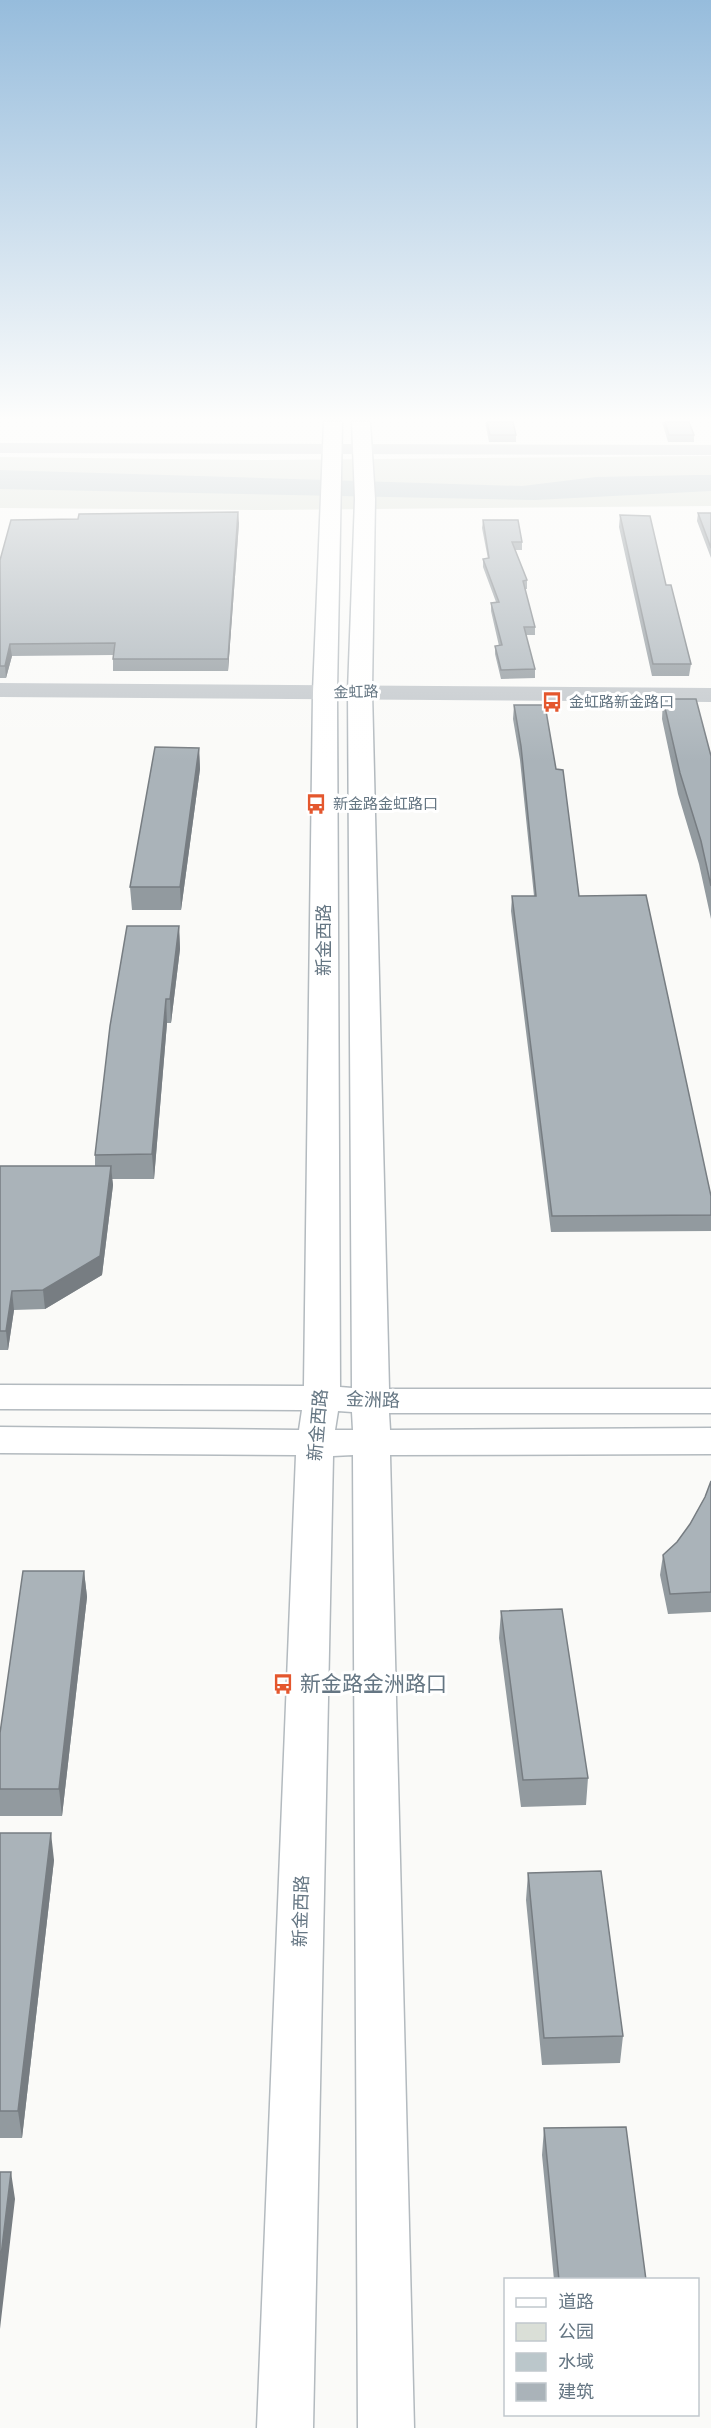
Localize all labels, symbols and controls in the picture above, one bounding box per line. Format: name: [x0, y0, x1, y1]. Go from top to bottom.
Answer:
street label: 金虹路: [333, 682, 379, 701]
bus stop icon: 金虹路新金路口: [540, 690, 564, 714]
place label: 金虹路新金路口: [569, 692, 674, 711]
bus stop icon: 新金路金虹路口: [304, 792, 328, 816]
place label: 新金路金虹路口: [333, 794, 438, 813]
street label: 新金西路: [312, 904, 335, 976]
street label: 金洲路: [346, 1387, 400, 1412]
street label: 新金西路: [303, 1388, 332, 1462]
place label: 新金路金洲路口: [300, 1670, 447, 1697]
bus stop icon: 新金路金洲路口: [271, 1672, 295, 1696]
street label: 新金西路: [288, 1875, 313, 1947]
legend: [504, 2278, 699, 2416]
text: 道路: [558, 2290, 594, 2313]
text: 公园: [558, 2320, 594, 2343]
text: 水域: [558, 2350, 594, 2373]
text: 建筑: [558, 2380, 594, 2403]

